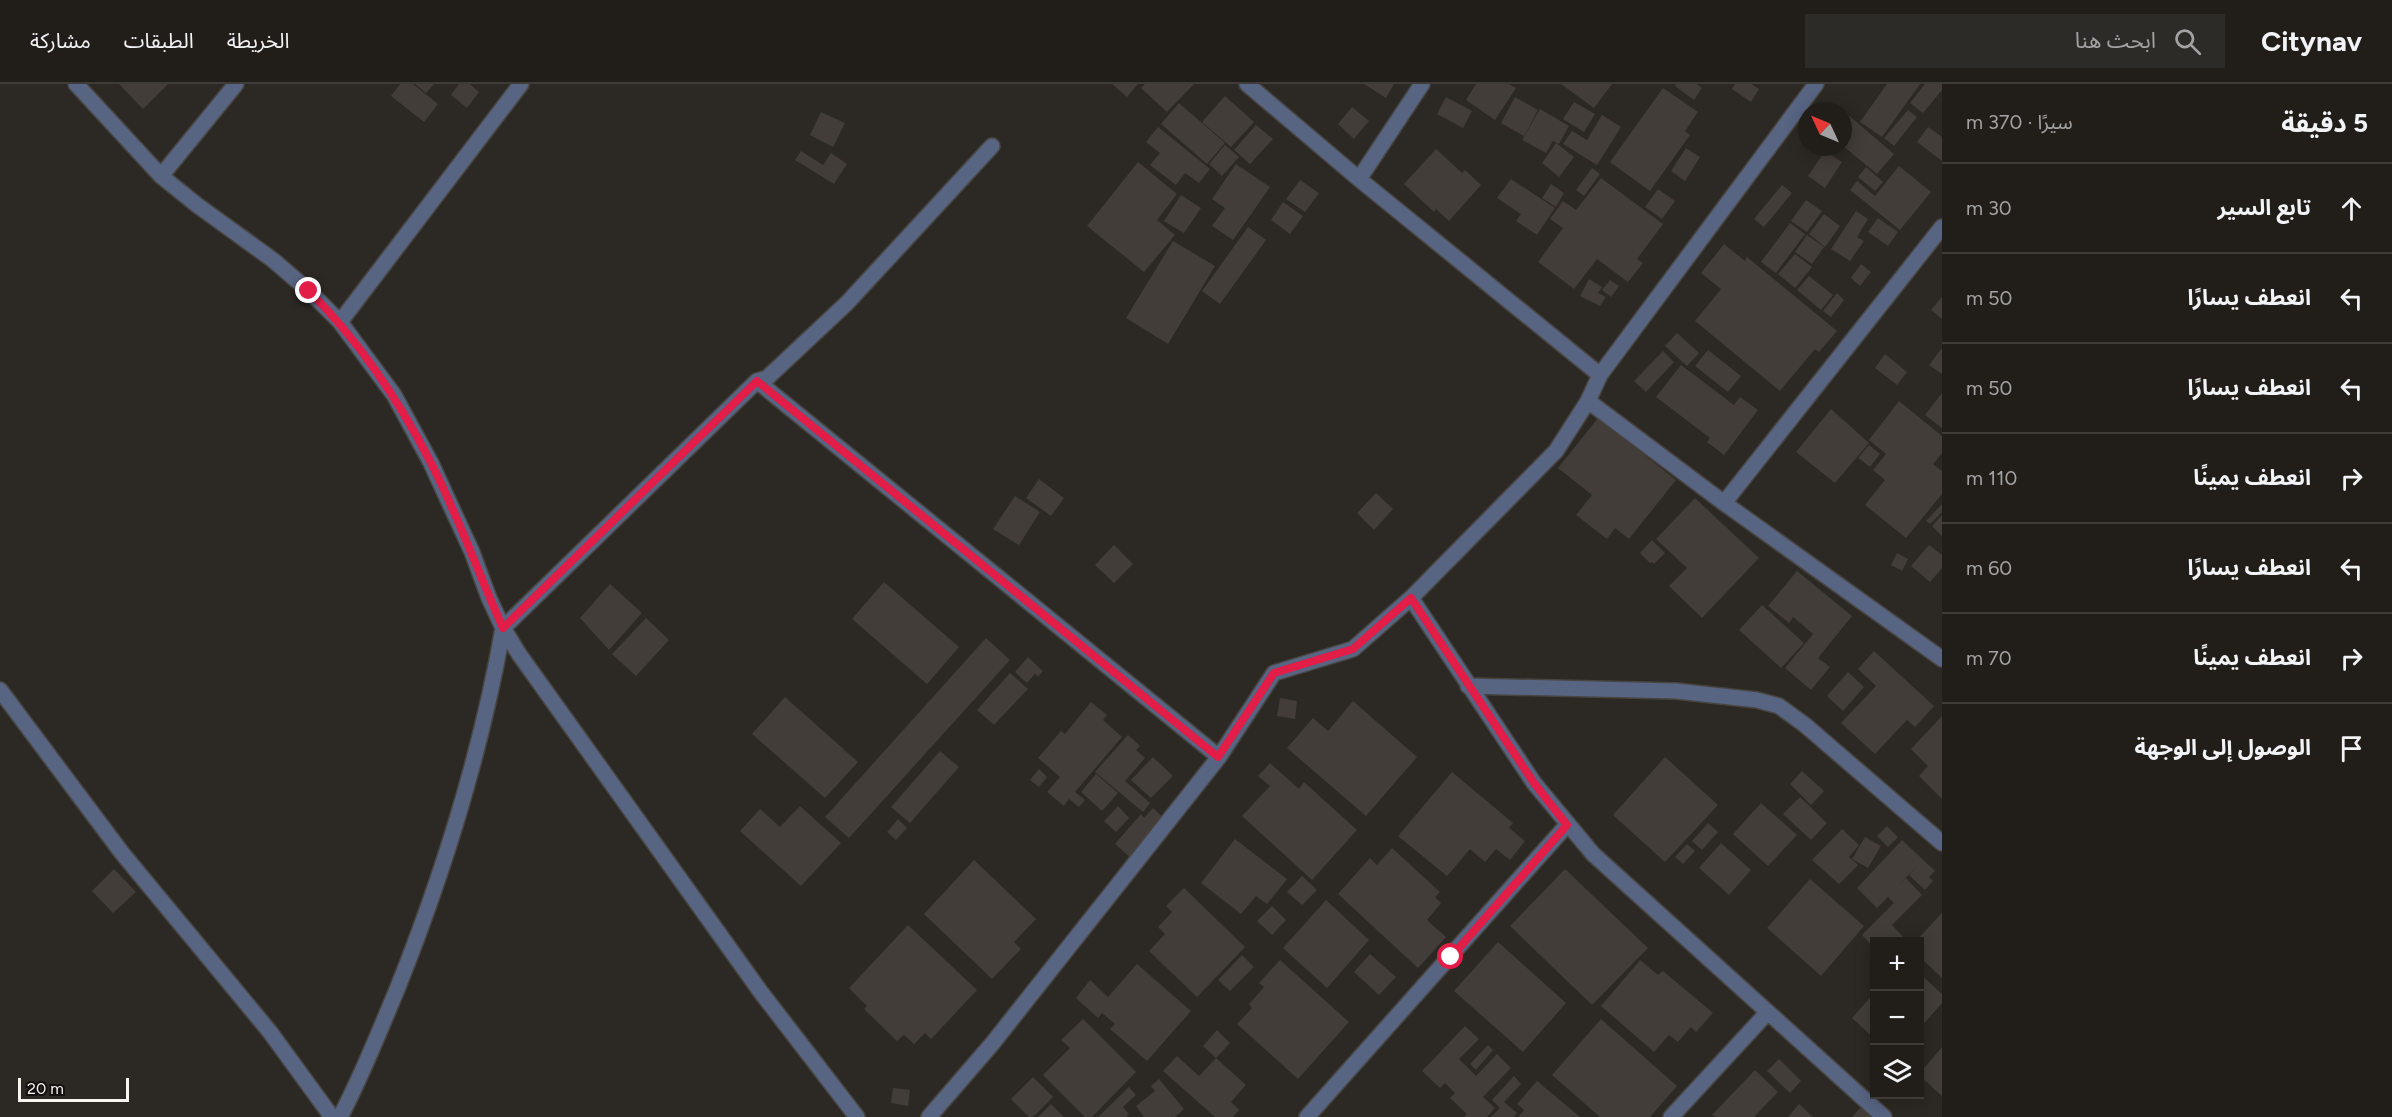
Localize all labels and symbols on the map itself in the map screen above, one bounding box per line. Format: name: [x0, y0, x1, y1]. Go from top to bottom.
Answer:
north arrow: [1798, 102, 1852, 156]
route end: [295, 277, 321, 303]
route start: [1437, 943, 1463, 969]
scale bar: [18, 1075, 129, 1102]

